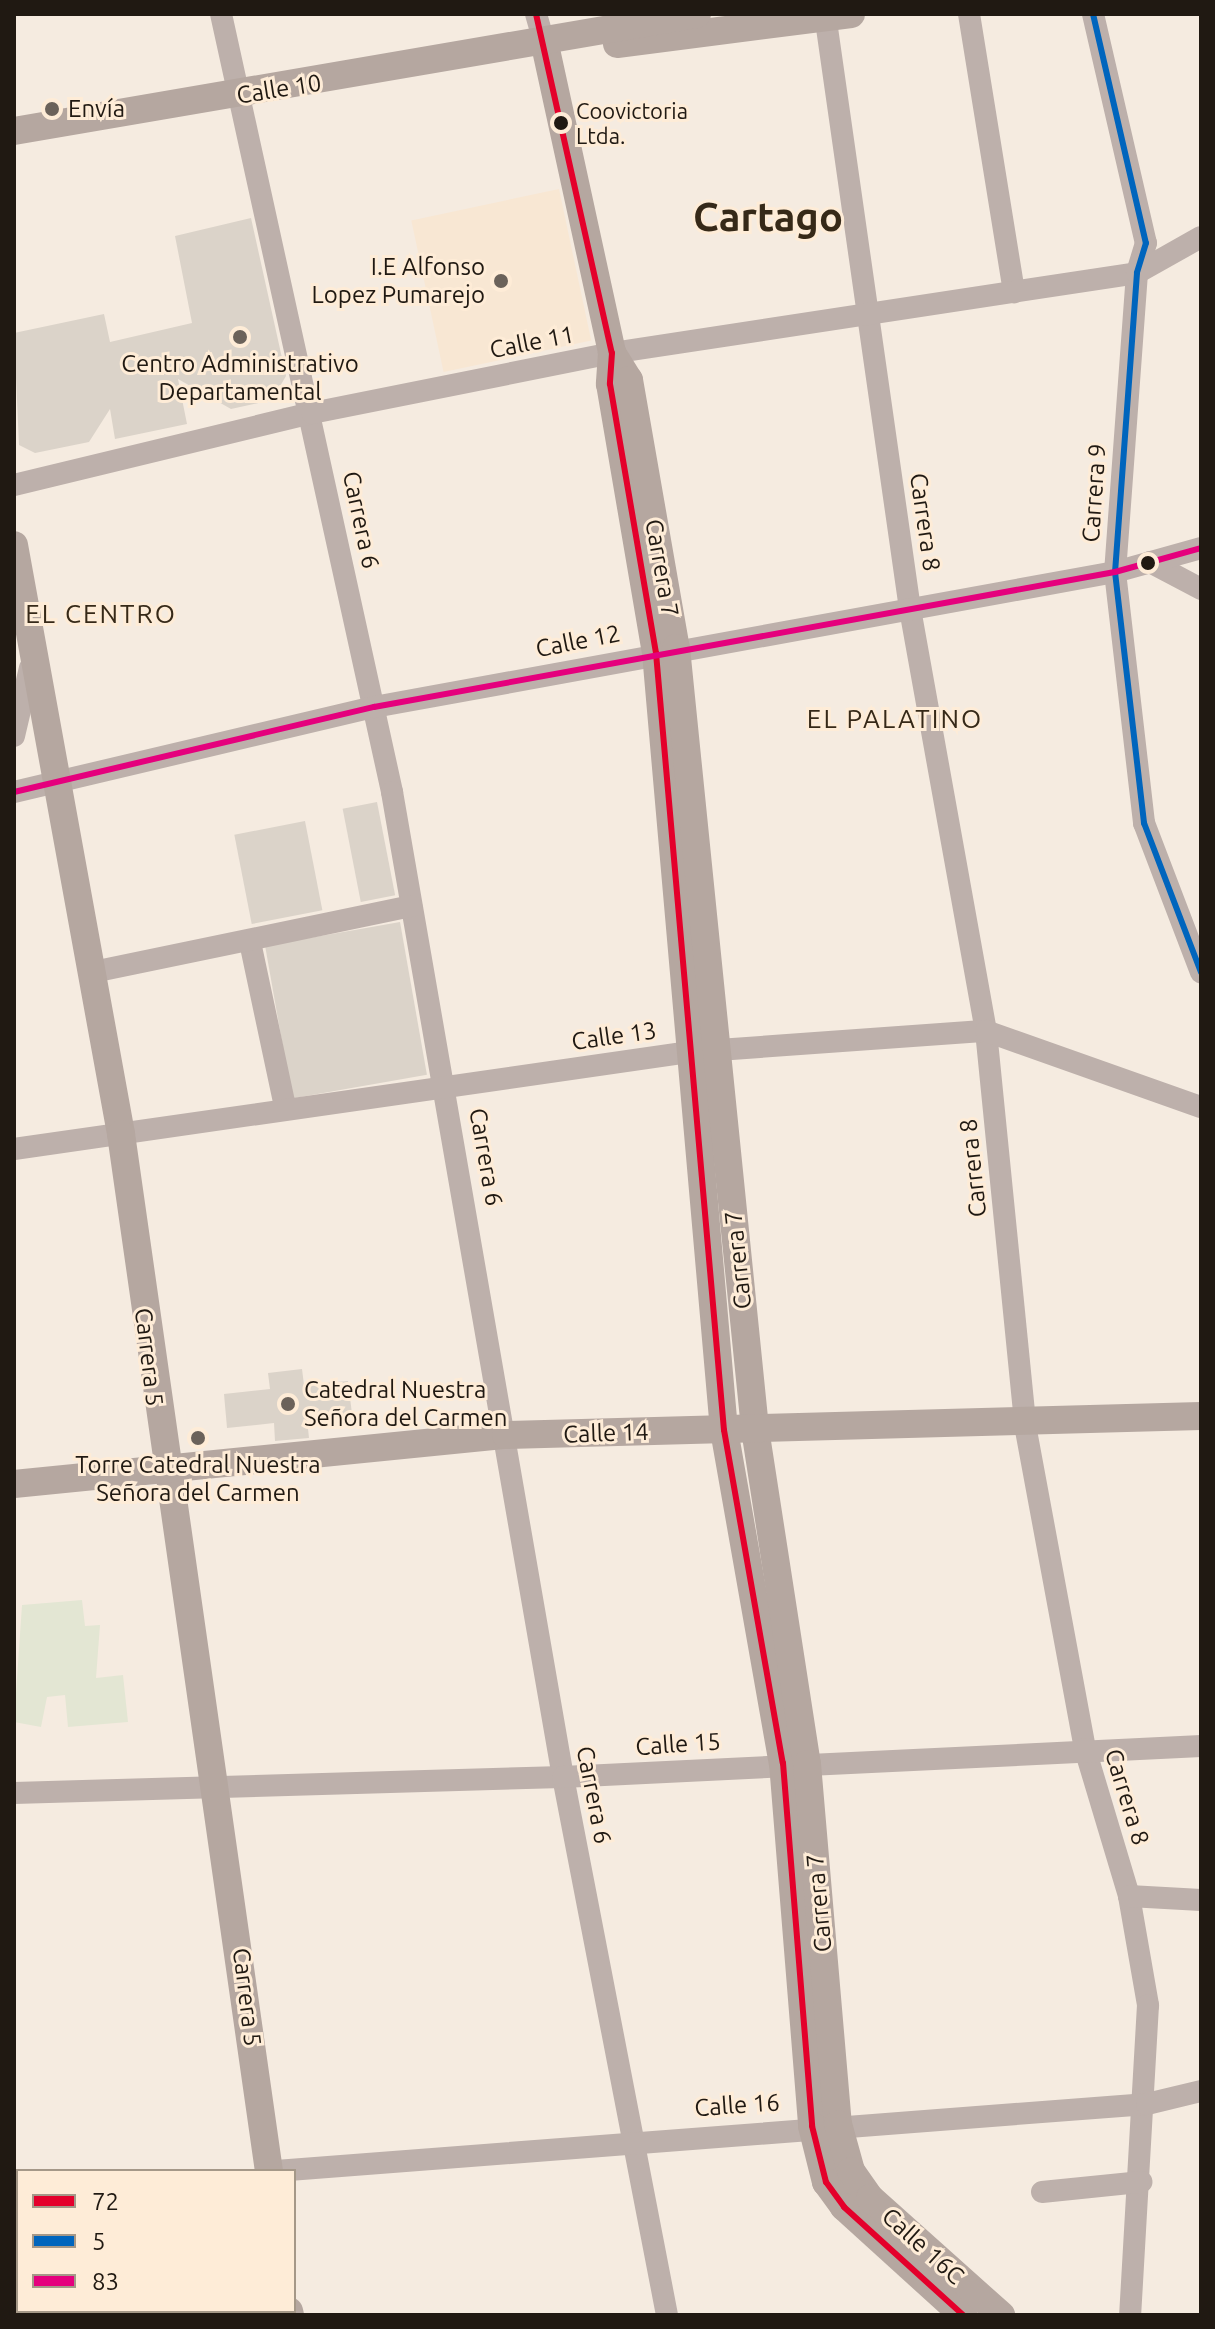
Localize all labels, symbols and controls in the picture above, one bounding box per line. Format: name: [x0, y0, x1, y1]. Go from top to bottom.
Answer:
street label: Calle 10: [235, 68, 323, 110]
place label: Envía: [68, 95, 125, 123]
place label: Coovictoria Ltda.: [576, 97, 688, 148]
marker: Envía: [43, 100, 61, 118]
marker: Coovictoria Ltda.: [553, 115, 569, 131]
district label: Cartago: [693, 193, 843, 241]
place label: I.E Alfonso Lopez Pumarejo: [312, 253, 485, 309]
marker: I.E Alfonso Lopez Pumarejo: [492, 272, 510, 290]
street label: Calle 11: [487, 320, 577, 364]
marker: Centro Administrativo Departamental: [231, 328, 249, 346]
place label: Centro Administrativo Departamental: [121, 350, 359, 406]
street label: Carrera 9: [1076, 443, 1112, 543]
street label: Carrera 6: [337, 469, 385, 571]
street label: Carrera 8: [904, 471, 946, 573]
street label: Carrera 7: [639, 517, 685, 619]
unlabelled marker: [1140, 555, 1156, 571]
district label: EL CENTRO: [25, 598, 177, 630]
street label: Calle 12: [533, 619, 623, 663]
district label: EL PALATINO: [807, 703, 983, 735]
street label: Calle 13: [570, 1016, 658, 1056]
street label: Carrera 6: [463, 1106, 509, 1208]
street label: Carrera 8: [954, 1117, 992, 1219]
street label: Carrera 7: [719, 1209, 757, 1311]
street label: Carrera 5: [129, 1306, 169, 1408]
place label: Catedral Nuestra Señora del Carmen: [304, 1376, 507, 1432]
marker: Catedral Nuestra Señora del Carmen: [279, 1395, 297, 1413]
street label: Calle 14: [563, 1417, 649, 1449]
marker: Torre Catedral Nuestra Señora del Carmen: [189, 1429, 207, 1447]
place label: Torre Catedral Nuestra Señora del Carmen: [75, 1451, 321, 1507]
street label: Calle 15: [634, 1727, 722, 1761]
street label: Carrera 6: [570, 1744, 618, 1846]
street label: Carrera 8: [1099, 1745, 1155, 1849]
street label: Carrera 7: [800, 1852, 838, 1954]
street label: Carrera 5: [227, 1946, 267, 2048]
street label: Calle 16: [693, 2088, 781, 2122]
legend: [16, 2169, 296, 2313]
text: 72: [92, 2188, 119, 2215]
street label: Calle 16C: [876, 2202, 970, 2290]
text: 5: [92, 2228, 106, 2255]
text: 83: [92, 2268, 119, 2295]

